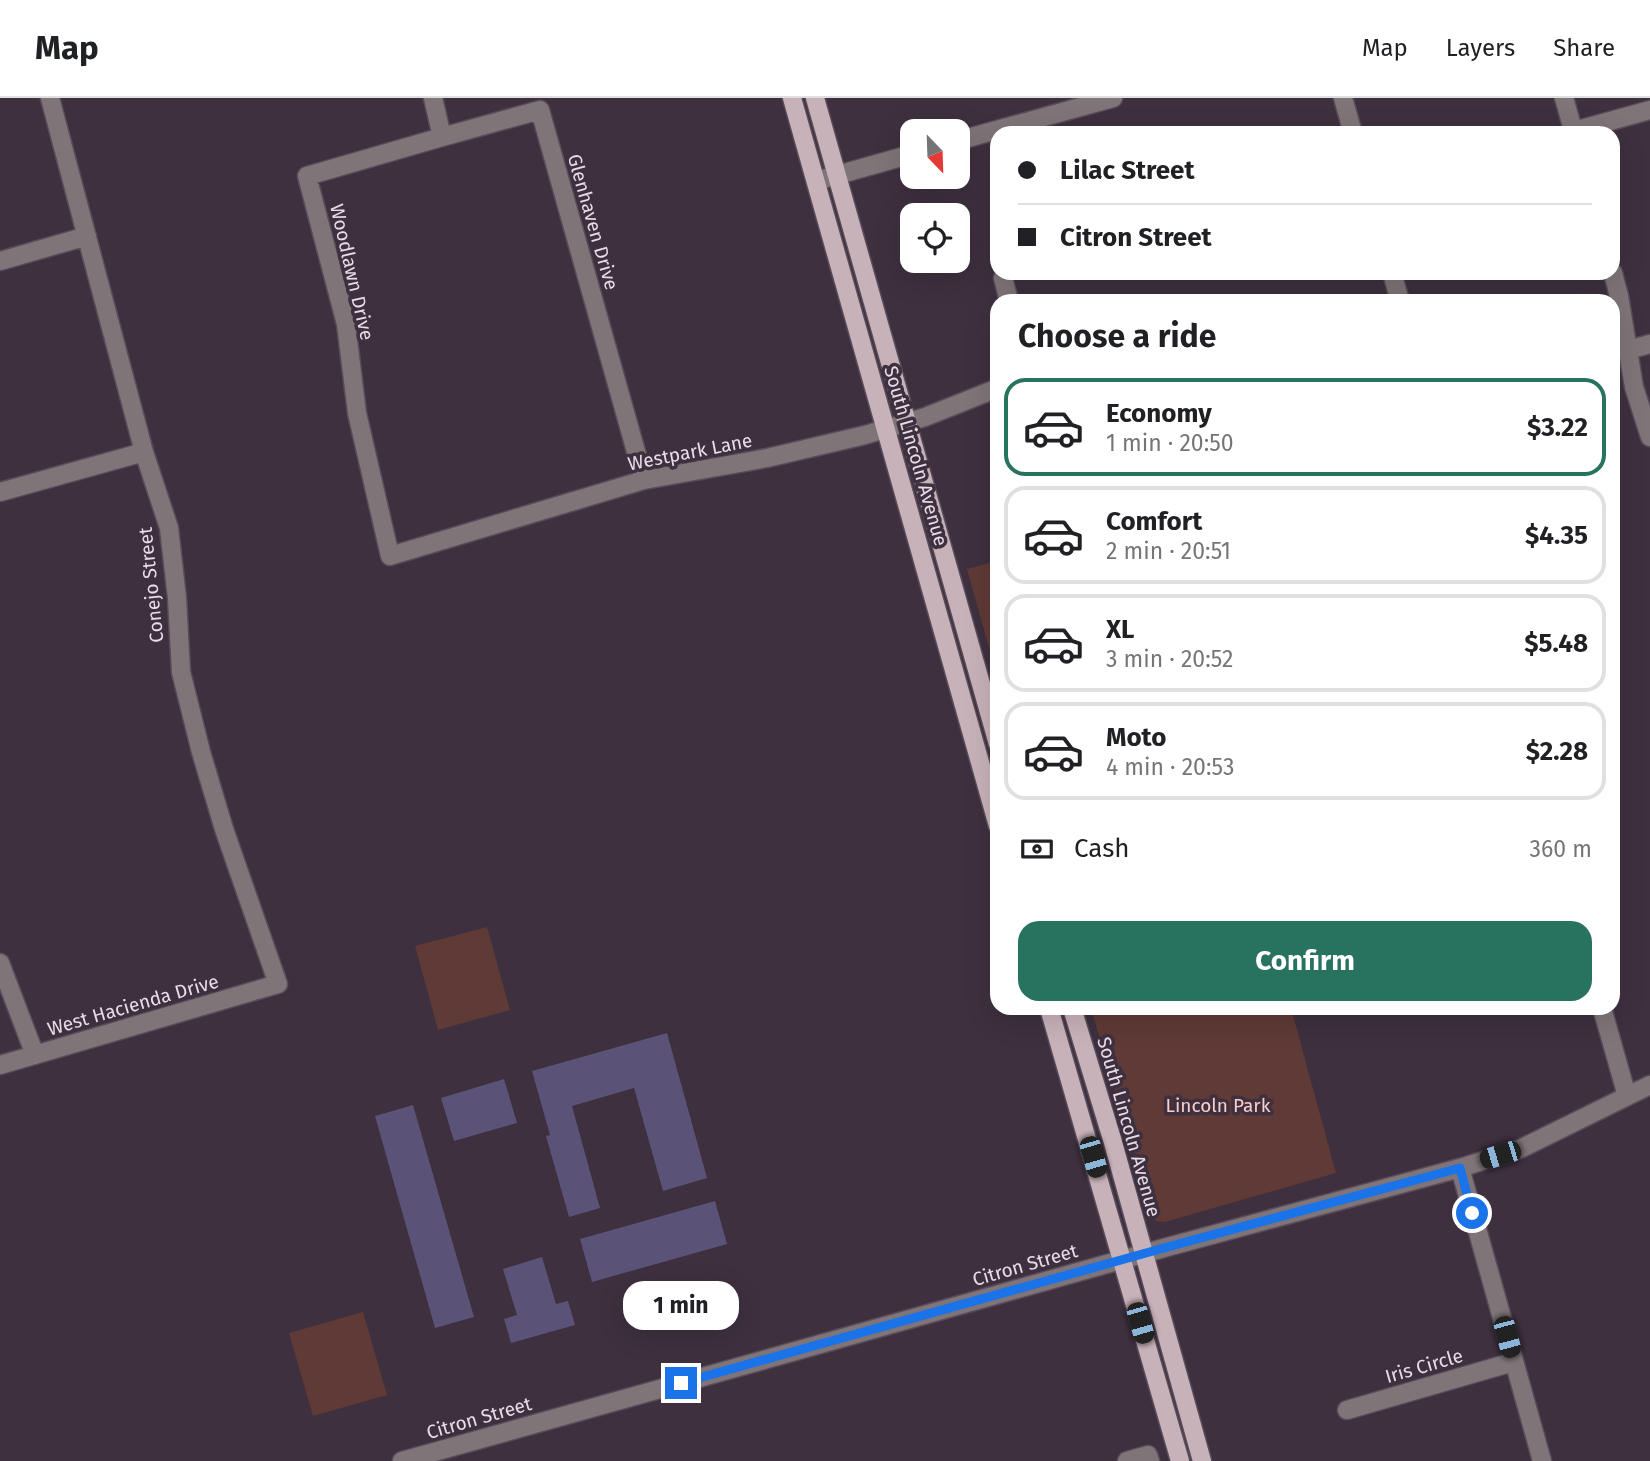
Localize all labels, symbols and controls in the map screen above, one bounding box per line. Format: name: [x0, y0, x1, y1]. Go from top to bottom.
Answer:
text: Map: [35, 28, 99, 68]
text: Map: [1362, 34, 1408, 62]
text: Layers: [1446, 34, 1515, 62]
text: Share: [1553, 34, 1615, 62]
north arrow: [900, 119, 970, 189]
map controls: [900, 119, 970, 273]
street label: Glenhaven Drive: [563, 151, 623, 293]
text: Lilac Street: [1060, 155, 1194, 186]
street label: Woodlawn Drive: [325, 202, 379, 342]
button: locate: [900, 203, 970, 273]
text: Citron Street: [1060, 222, 1212, 253]
text: Choose a ride: [1018, 317, 1216, 355]
street label: South Lincoln Avenue: [879, 363, 953, 549]
icon: car: [1022, 396, 1085, 459]
text: Economy: [1106, 398, 1212, 429]
text: $3.22: [1527, 412, 1588, 443]
street label: Westpark Lane: [626, 429, 754, 475]
text: 1 min · 20:50: [1106, 429, 1234, 457]
icon: car: [1022, 504, 1085, 567]
text: Comfort: [1106, 506, 1202, 537]
text: $4.35: [1525, 520, 1588, 551]
street label: Conejo Street: [133, 526, 168, 644]
text: 2 min · 20:51: [1106, 537, 1231, 565]
icon: car: [1022, 612, 1085, 675]
text: XL: [1106, 614, 1134, 645]
text: $5.48: [1524, 628, 1588, 659]
text: 3 min · 20:52: [1106, 645, 1233, 673]
icon: car: [1022, 720, 1085, 783]
text: Moto: [1106, 722, 1166, 753]
text: $2.28: [1526, 736, 1588, 767]
text: 4 min · 20:53: [1106, 753, 1234, 781]
icon: cash: [1018, 830, 1056, 868]
text: Cash: [1074, 833, 1130, 864]
text: 360 m: [1530, 835, 1592, 863]
button: Confirm: [1018, 921, 1592, 1001]
street label: West Hacienda Drive: [45, 970, 221, 1040]
street label: South Lincoln Avenue: [1092, 1034, 1166, 1220]
park label: Lincoln Park: [1166, 1094, 1271, 1117]
car: [1078, 1134, 1109, 1180]
car: [1477, 1139, 1524, 1171]
route start: [1456, 1197, 1488, 1229]
street label: Citron Street: [970, 1239, 1080, 1291]
callout: 1 min: [623, 1282, 739, 1330]
text: 1 min: [653, 1291, 709, 1319]
car: [1125, 1300, 1156, 1346]
car: [1492, 1314, 1523, 1360]
street label: Iris Circle: [1382, 1344, 1466, 1388]
route end: [665, 1367, 697, 1399]
street label: Citron Street: [424, 1392, 534, 1444]

